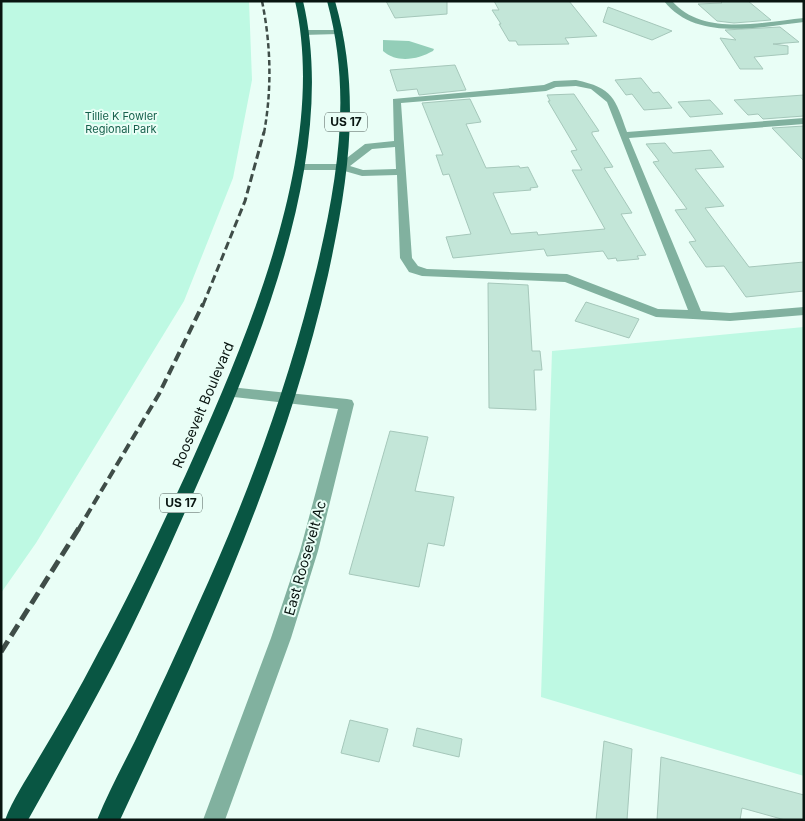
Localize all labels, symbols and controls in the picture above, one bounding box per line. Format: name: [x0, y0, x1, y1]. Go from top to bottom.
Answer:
park label: Tillie K Fowler Regional Park: [85, 109, 157, 136]
road number: US 17: [325, 112, 367, 132]
street label: Roosevelt Boulevard: [168, 339, 237, 470]
road number: US 17: [160, 493, 202, 512]
street label: East Roosevelt Ac: [280, 499, 329, 617]

